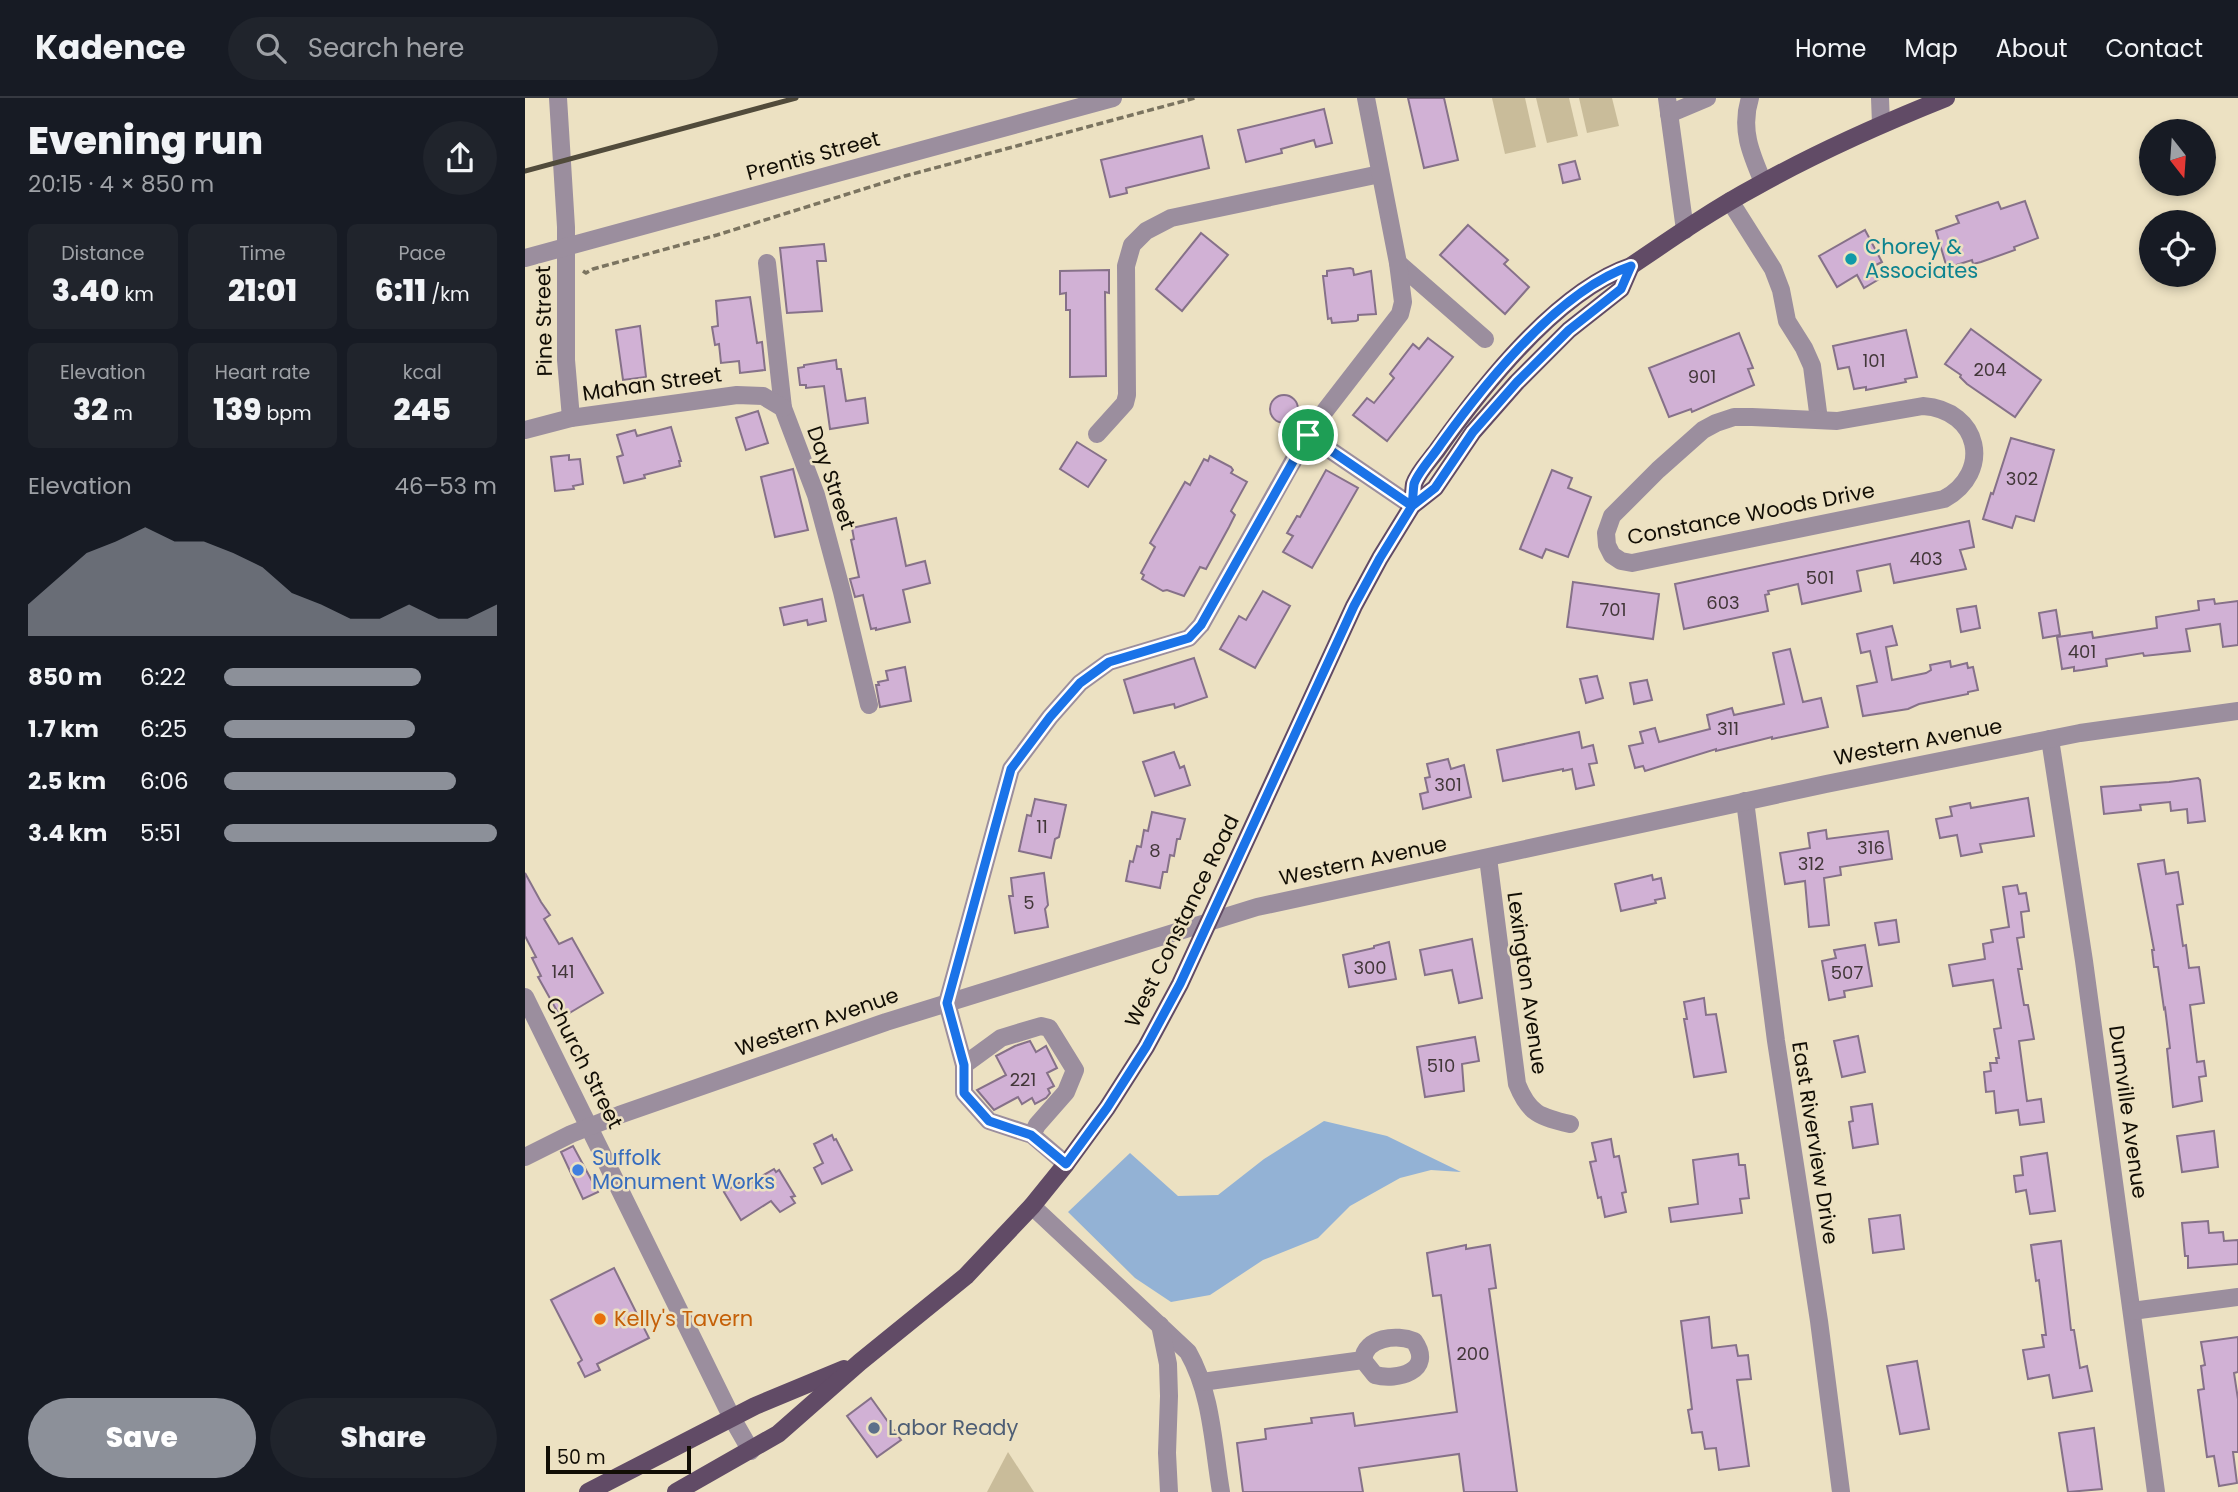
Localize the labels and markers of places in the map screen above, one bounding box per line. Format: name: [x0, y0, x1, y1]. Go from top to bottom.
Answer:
place label: Chorey & Associates: [1865, 232, 1978, 285]
marker: Chorey & Associates: [1843, 251, 1859, 267]
pin: [1278, 405, 1338, 465]
place label: Suffolk Monument Works: [592, 1143, 775, 1196]
marker: Suffolk Monument Works: [570, 1162, 586, 1178]
place label: Kelly's Tavern: [614, 1304, 753, 1333]
marker: Kelly's Tavern: [592, 1311, 608, 1327]
place label: Labor Ready: [888, 1413, 1019, 1442]
marker: Labor Ready: [866, 1420, 882, 1436]

